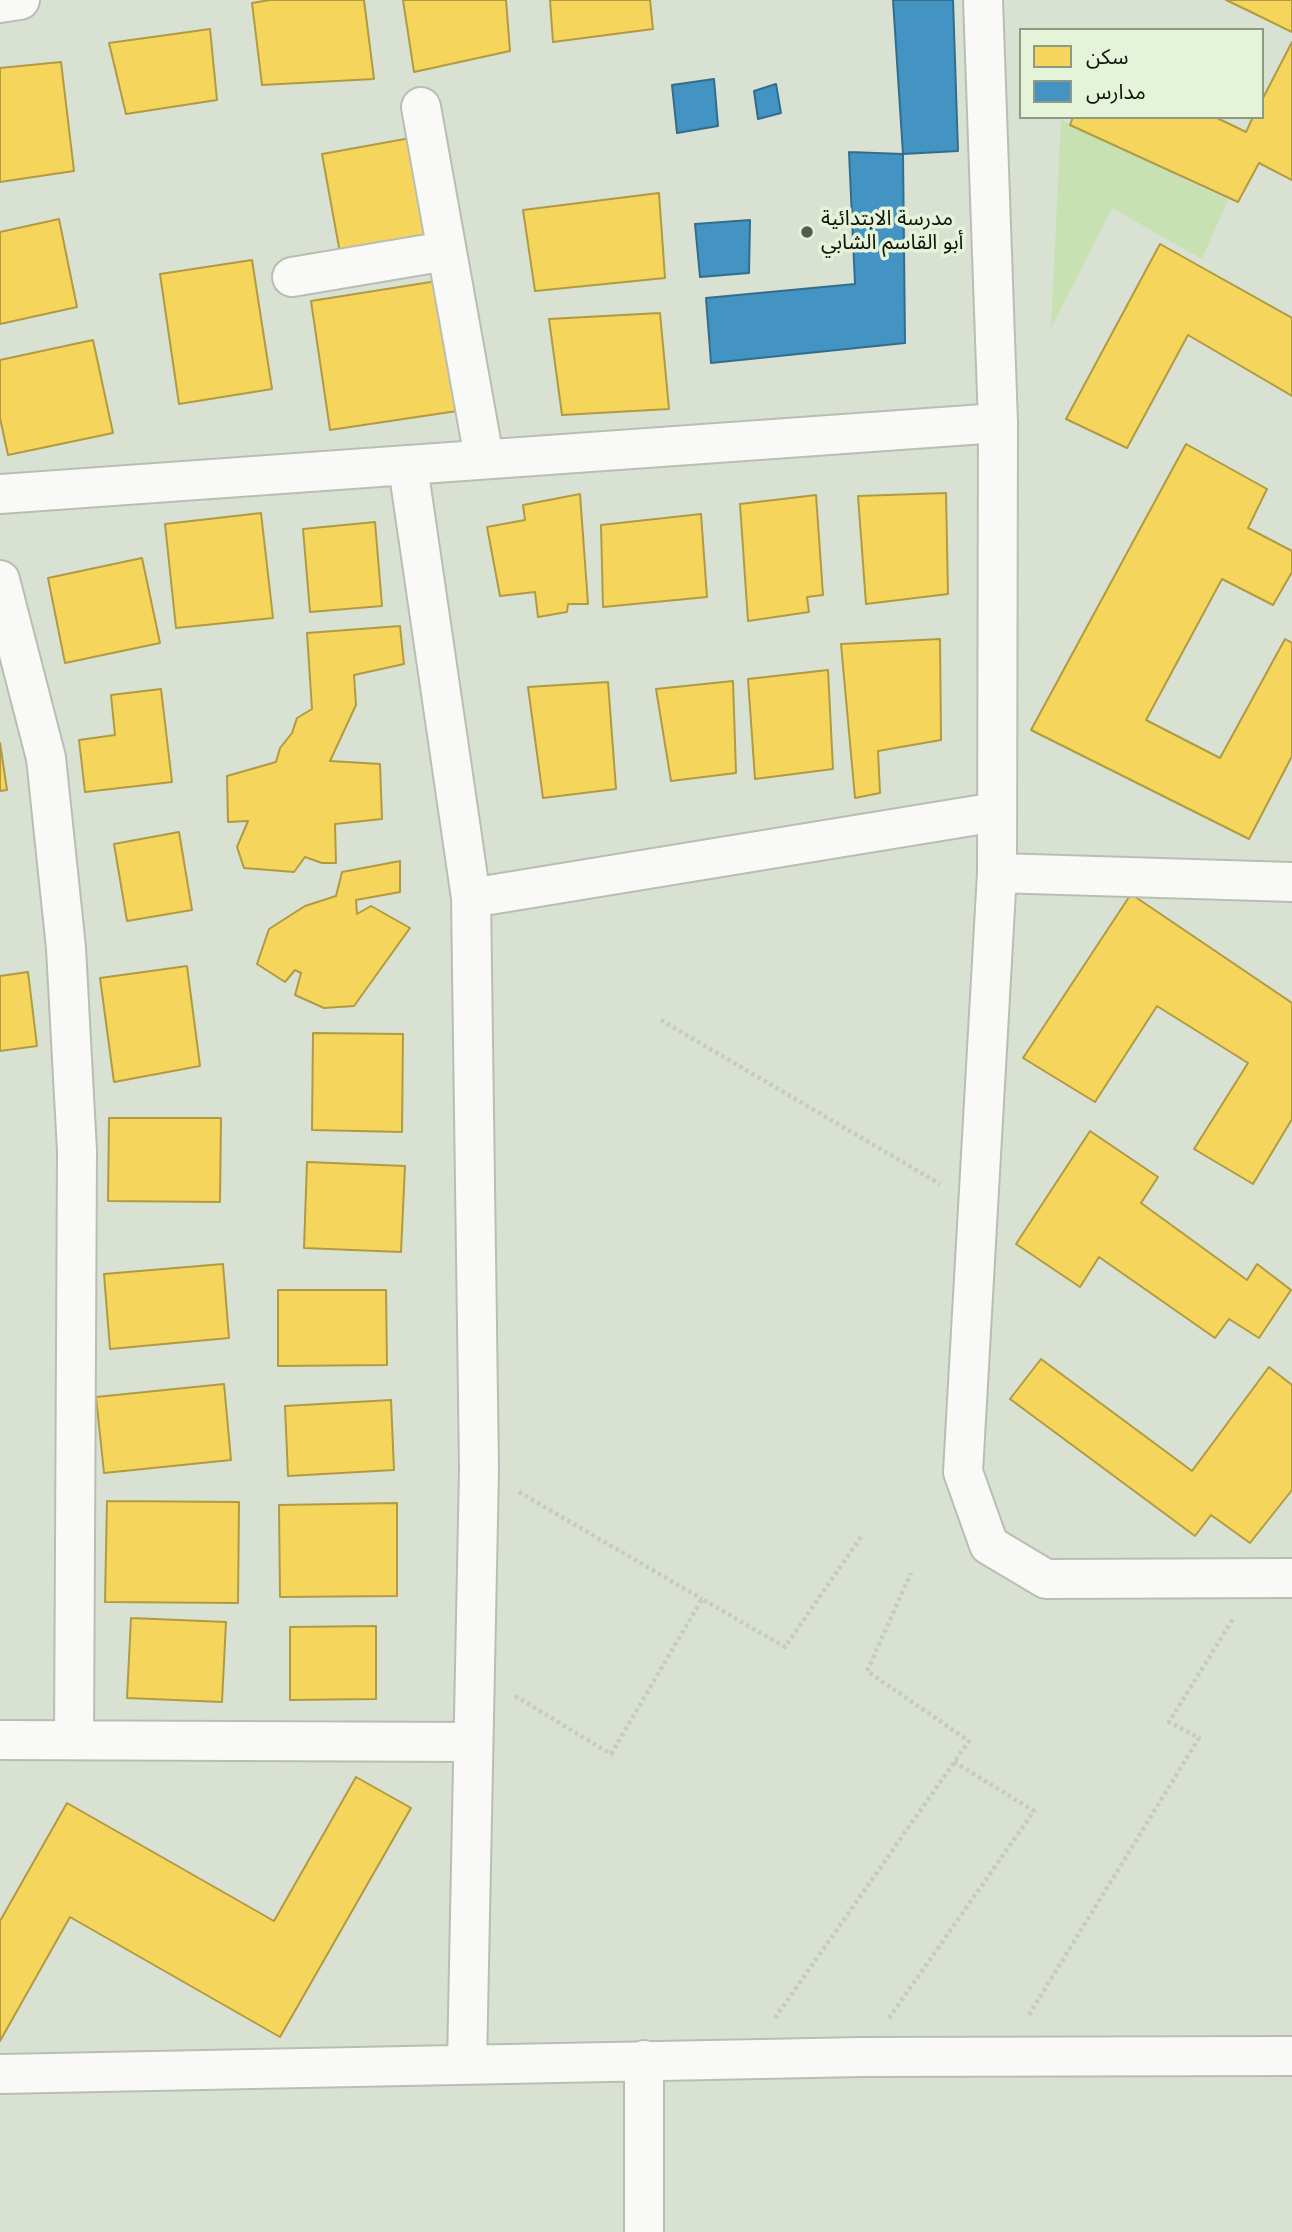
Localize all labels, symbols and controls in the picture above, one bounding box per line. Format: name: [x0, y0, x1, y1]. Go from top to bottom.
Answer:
legend: [1019, 28, 1264, 119]
text: سكن: [1086, 42, 1128, 71]
text: مدارس: [1086, 77, 1146, 106]
place label: مدرسة الابتدائية أبو القاسم الشابي: [821, 207, 963, 257]
marker: مدرسة الابتدائية أبو القاسم الشابي: [799, 224, 815, 240]

